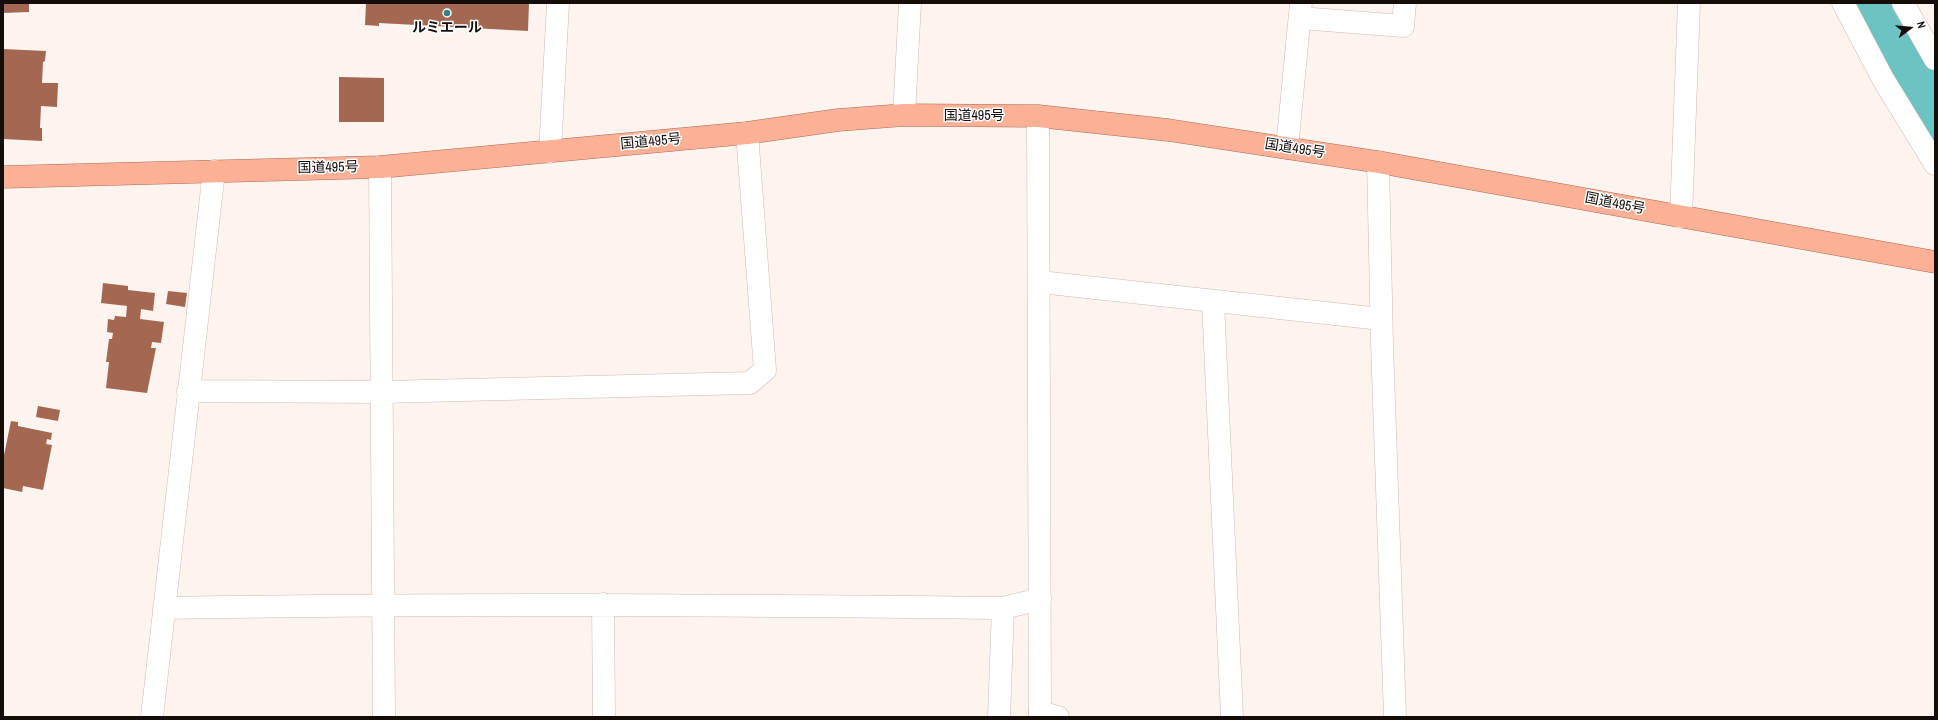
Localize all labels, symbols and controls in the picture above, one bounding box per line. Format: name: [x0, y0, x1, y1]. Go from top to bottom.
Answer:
marker: ルミエール: [442, 8, 452, 18]
north arrow: [1890, 8, 1930, 48]
place label: ルミエール: [412, 20, 482, 36]
text: N: [1914, 20, 1929, 30]
street label: 国道495号: [943, 108, 1005, 124]
street label: 国道495号: [620, 131, 682, 153]
street label: 国道495号: [1263, 136, 1327, 162]
street label: 国道495号: [297, 159, 359, 177]
street label: 国道495号: [1583, 190, 1647, 218]

